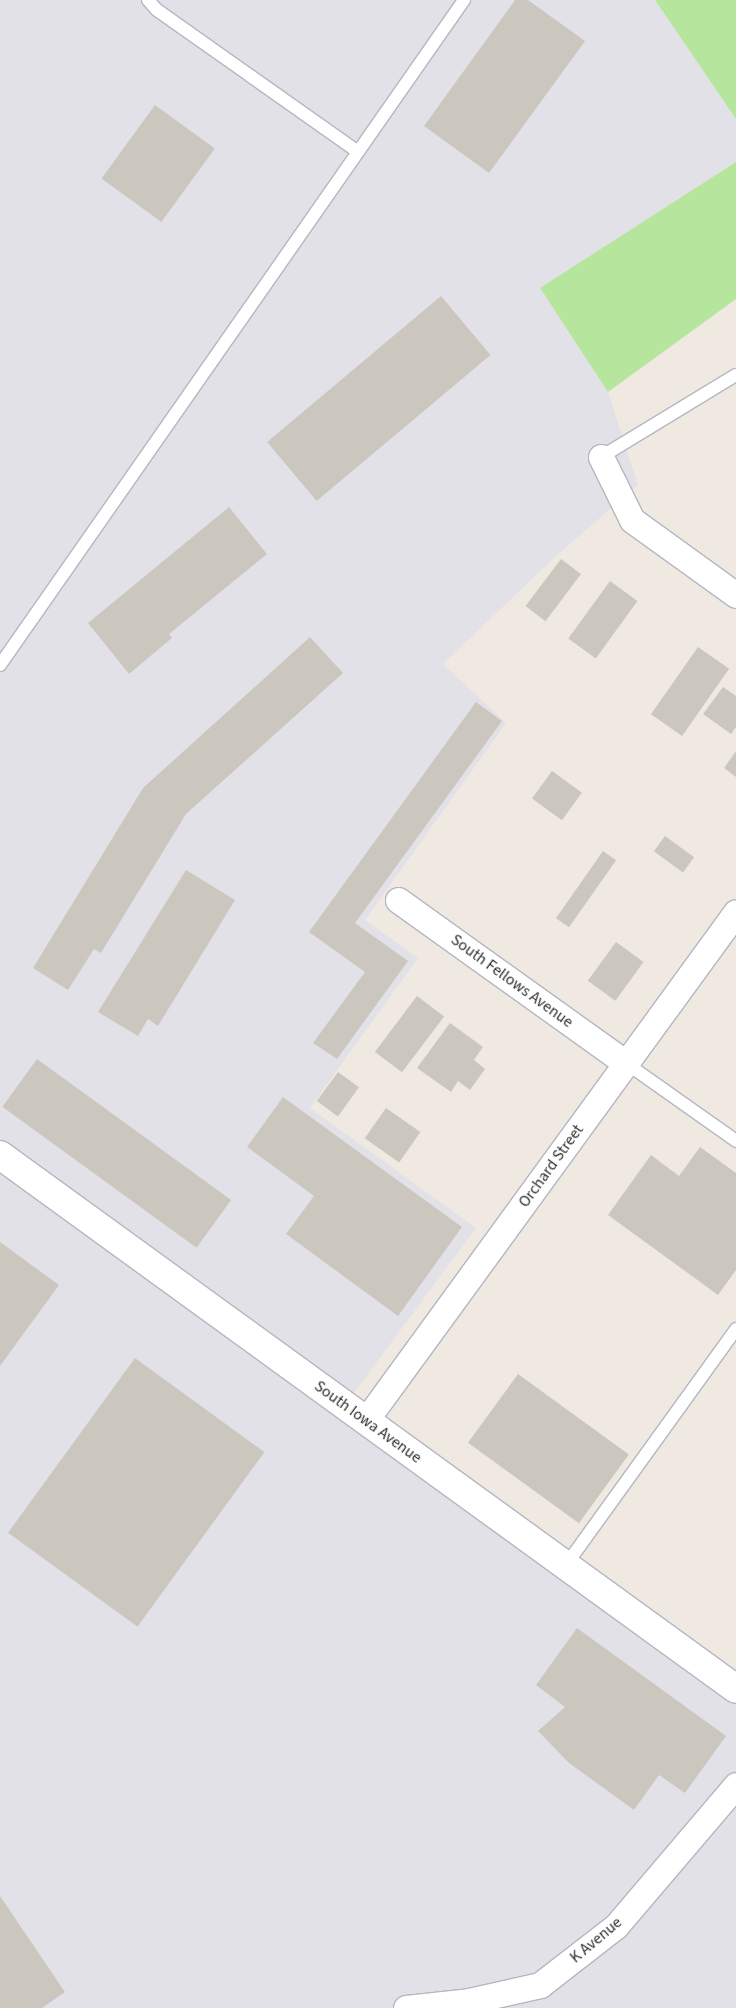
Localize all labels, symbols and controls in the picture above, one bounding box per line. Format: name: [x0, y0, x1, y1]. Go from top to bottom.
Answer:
street label: South Fellows Avenue: [447, 930, 577, 1032]
street label: Orchard Street: [515, 1121, 587, 1211]
street label: South Iowa Avenue: [311, 1377, 425, 1467]
street label: K Avenue: [566, 1913, 626, 1967]

